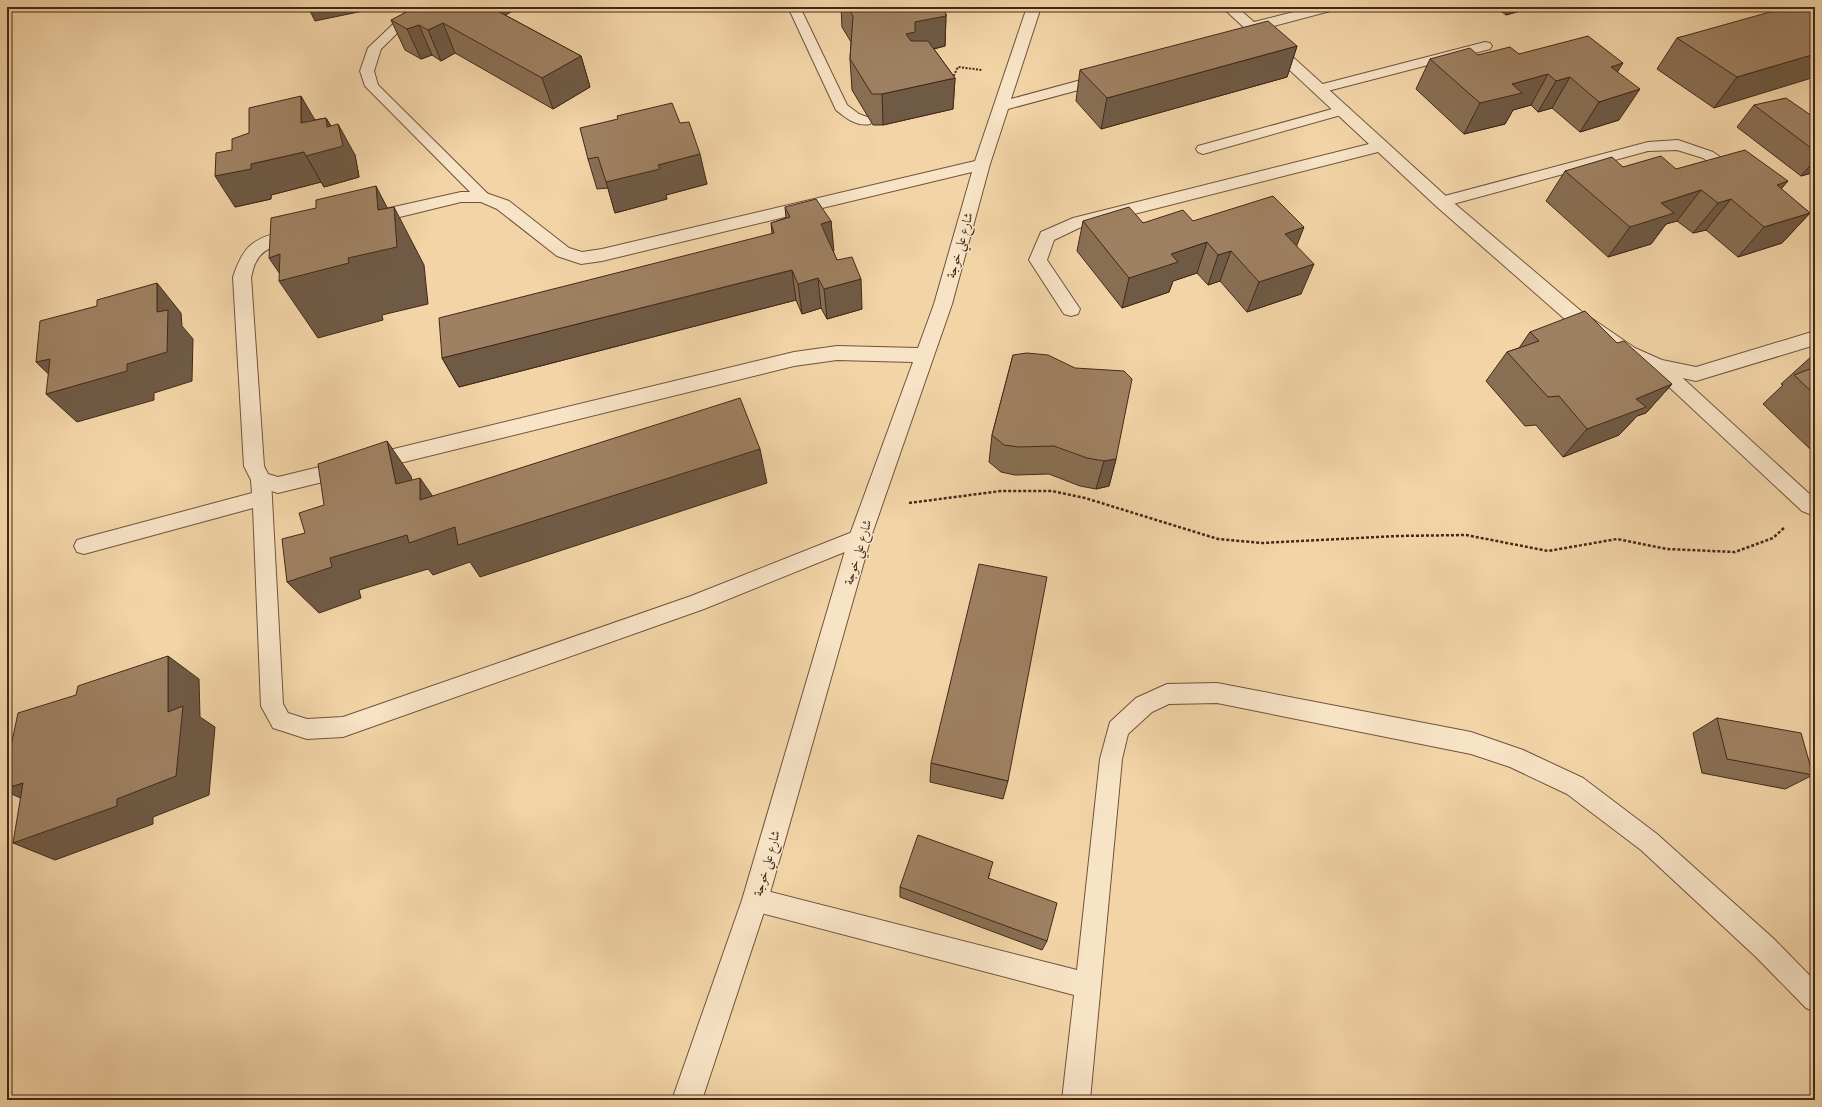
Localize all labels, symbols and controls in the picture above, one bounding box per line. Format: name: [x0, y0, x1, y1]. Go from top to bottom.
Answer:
street label: شارع علي خوجة: [943, 211, 982, 281]
street label: شارع علي خوجة: [840, 518, 880, 588]
street label: شارع علي خوجة: [750, 829, 789, 899]

